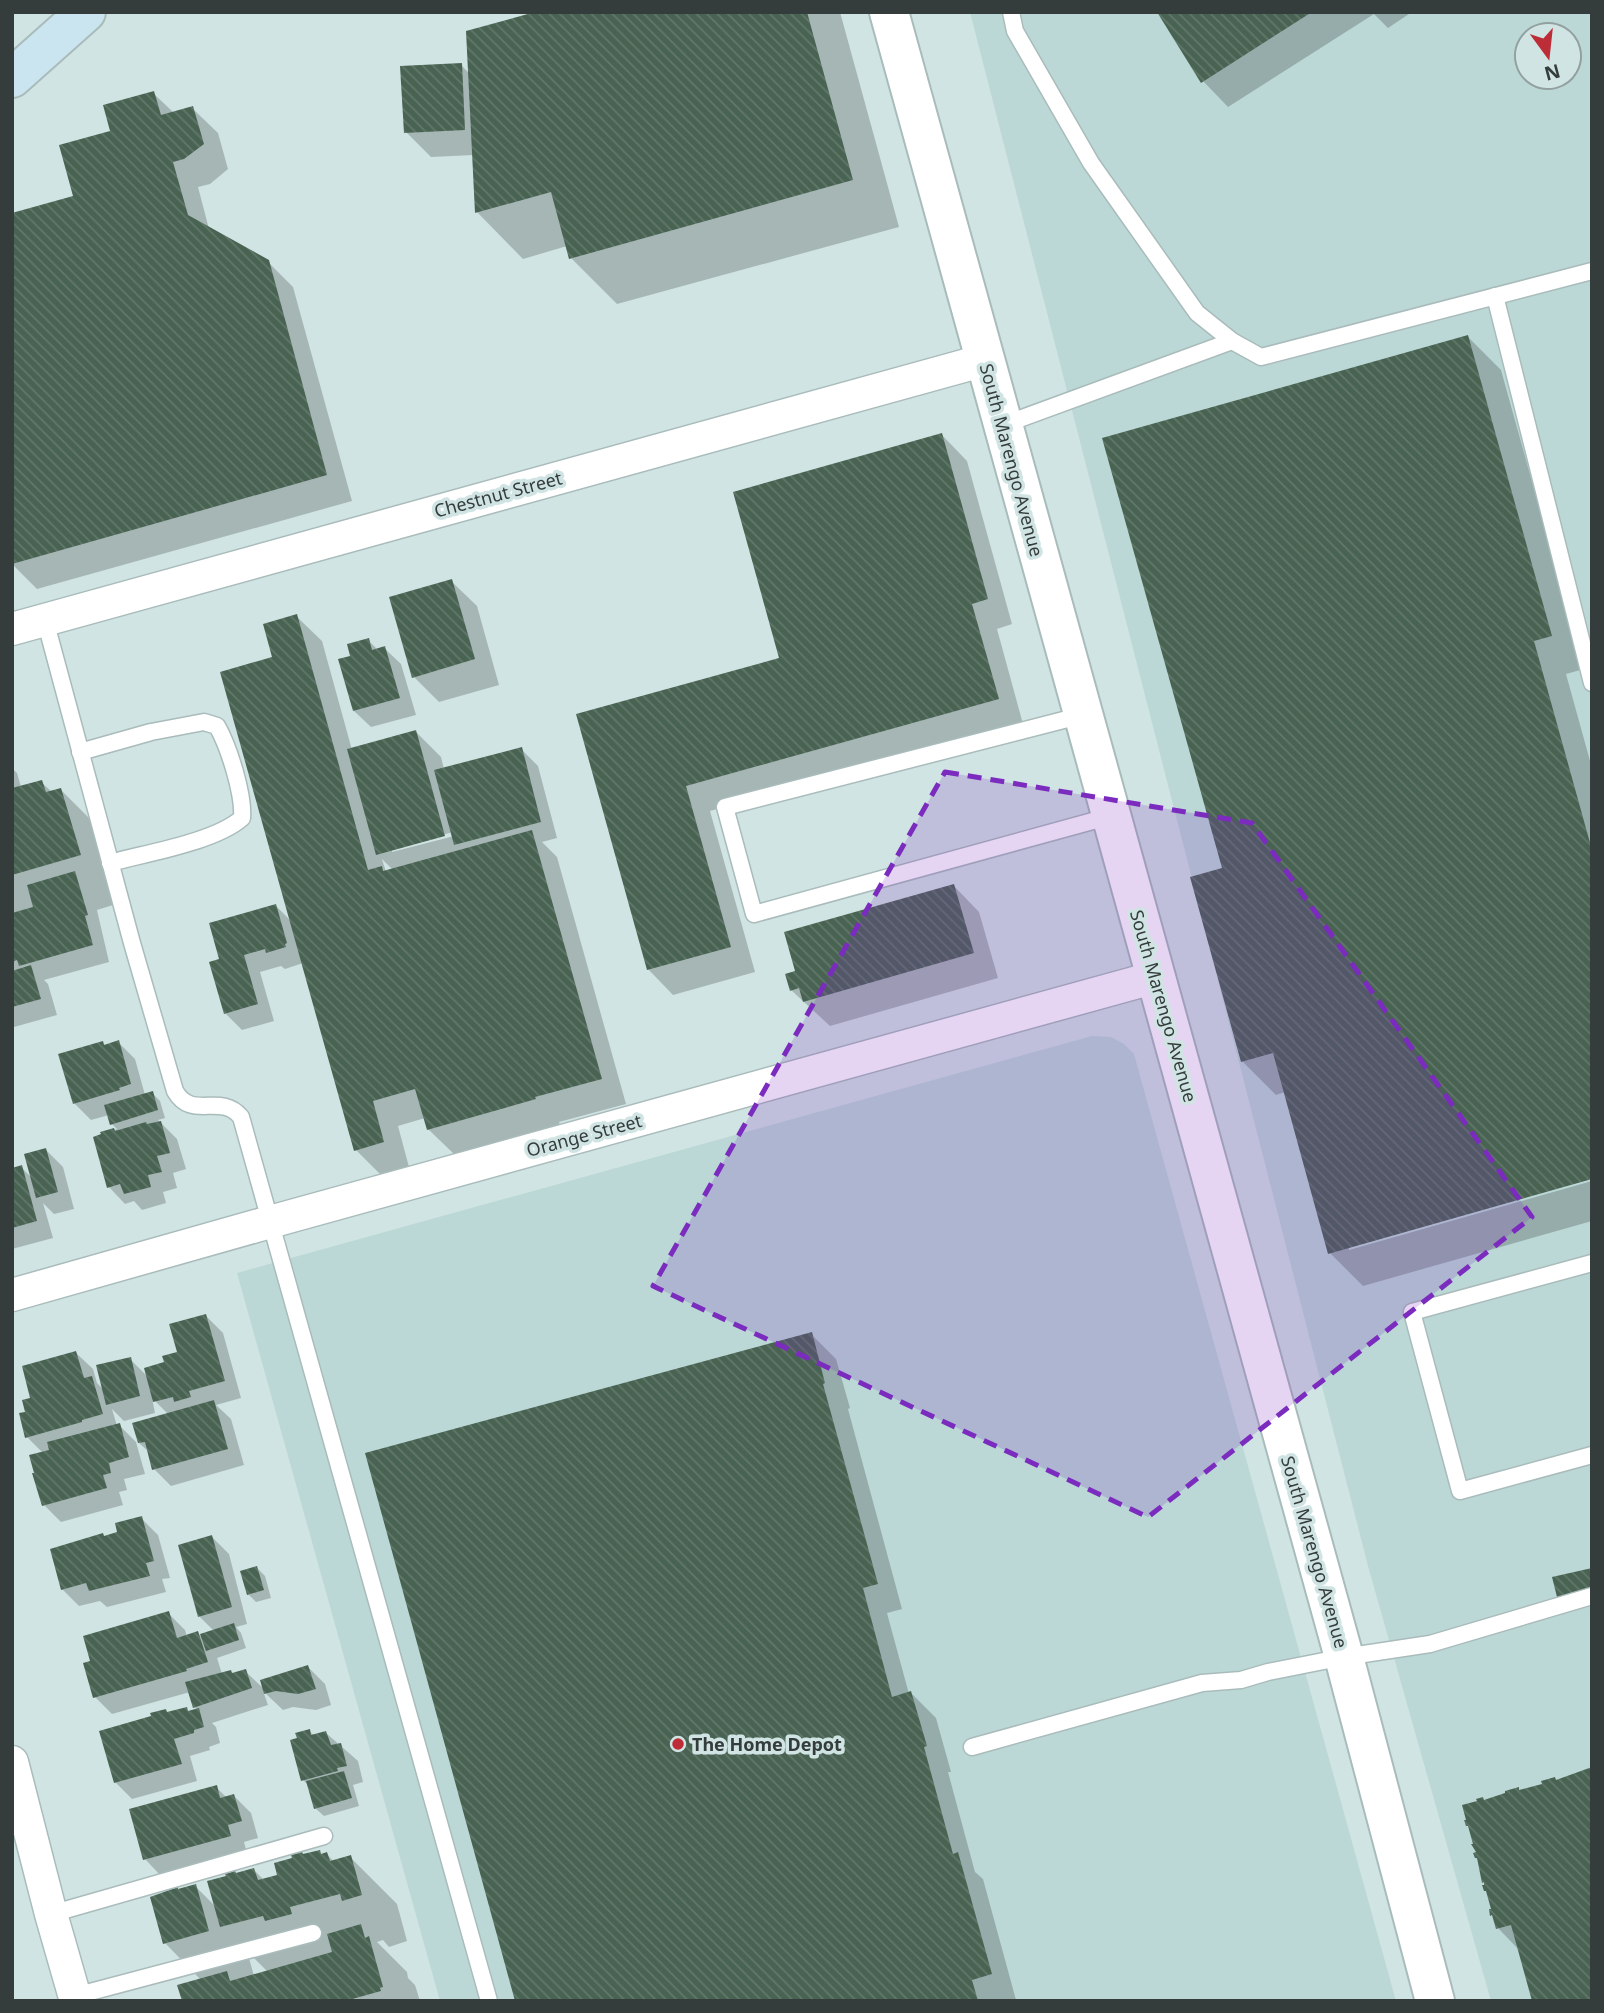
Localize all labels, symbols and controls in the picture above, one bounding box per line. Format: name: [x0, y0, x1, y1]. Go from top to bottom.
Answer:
north arrow: [1513, 21, 1583, 91]
text: N: [1542, 58, 1563, 87]
street label: South Marengo Avenue: [975, 361, 1049, 559]
street label: Chestnut Street: [431, 465, 565, 523]
street label: South Marengo Avenue: [1125, 907, 1203, 1105]
street label: Orange Street: [524, 1108, 645, 1162]
street label: South Marengo Avenue: [1276, 1453, 1354, 1651]
place label: The Home Depot: [692, 1732, 842, 1756]
marker: The Home Depot: [670, 1736, 686, 1752]

